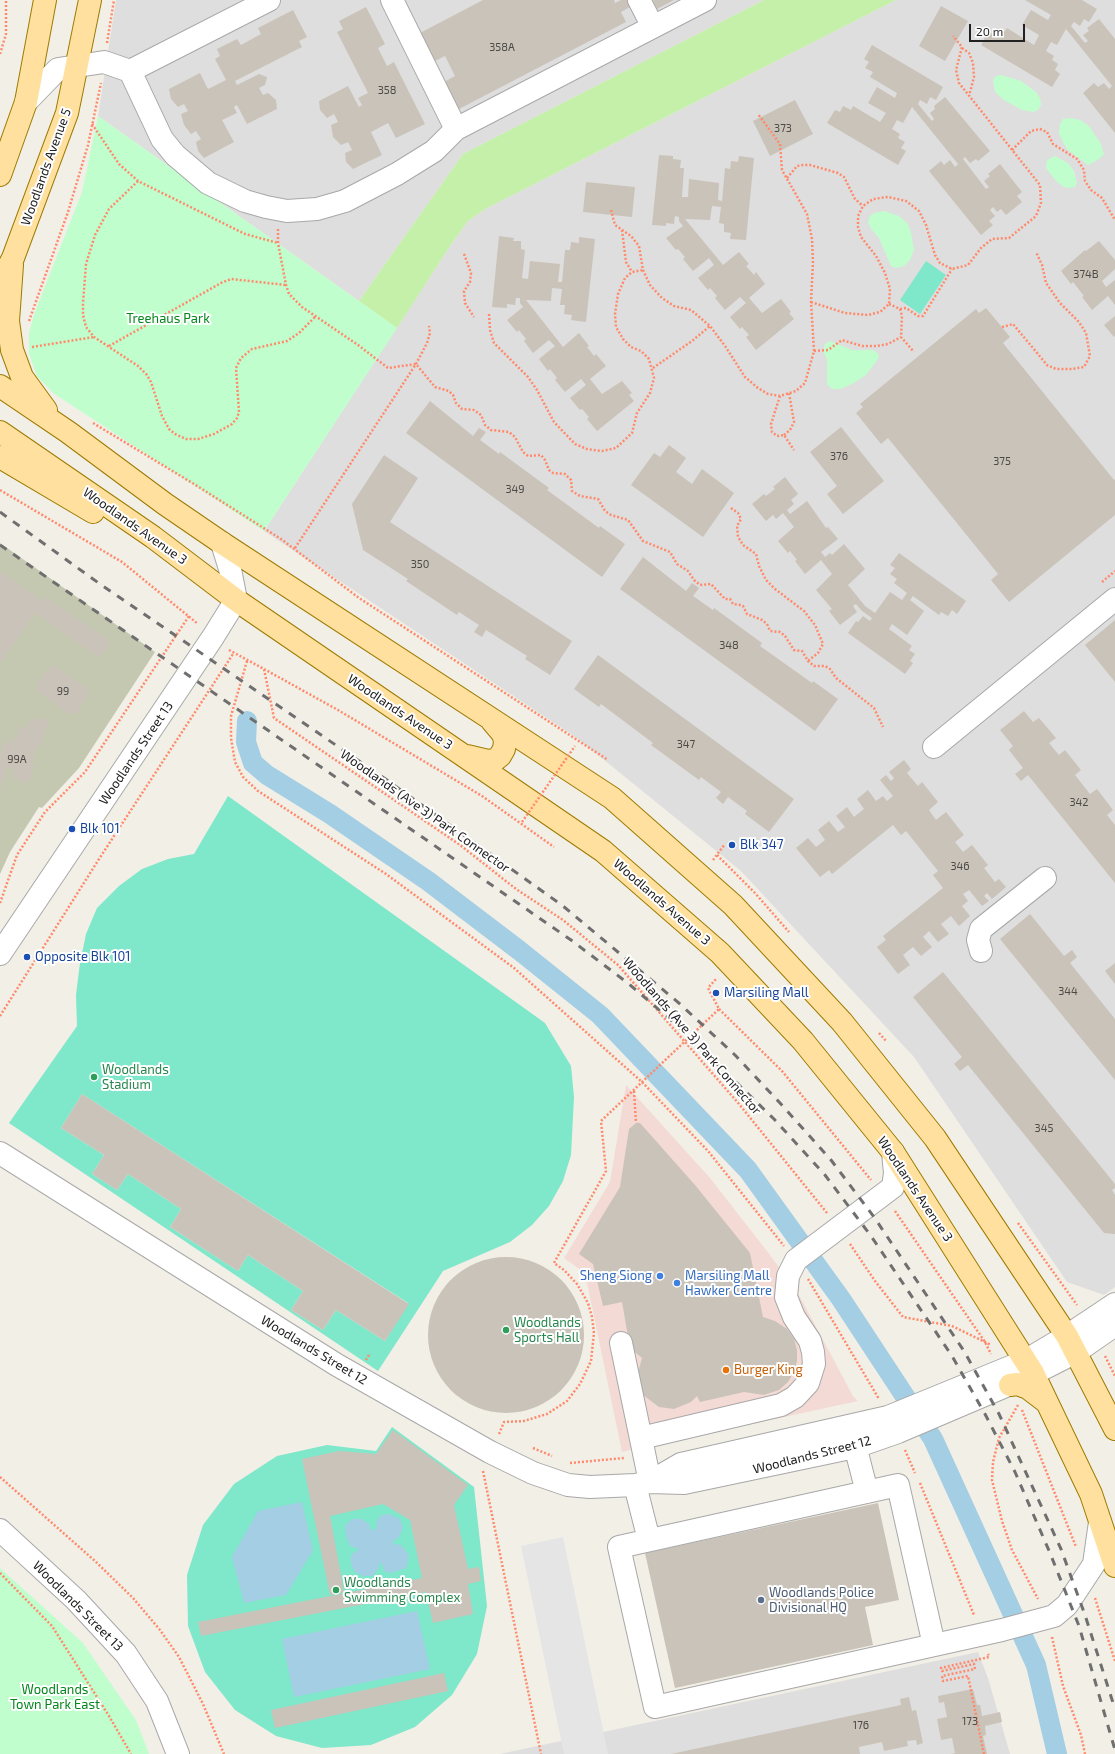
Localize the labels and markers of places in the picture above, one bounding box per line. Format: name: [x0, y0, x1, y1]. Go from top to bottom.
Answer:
place label: Blk 101: [80, 821, 120, 837]
marker: Blk 101: [67, 824, 77, 834]
place label: Blk 347: [740, 837, 783, 853]
marker: Blk 347: [727, 840, 737, 850]
place label: Opposite Blk 101: [35, 949, 130, 965]
marker: Opposite Blk 101: [22, 952, 32, 962]
place label: Marsiling Mall: [724, 985, 809, 1001]
marker: Marsiling Mall: [711, 988, 721, 998]
place label: Woodlands Stadium: [102, 1062, 169, 1093]
marker: Woodlands Stadium: [89, 1072, 99, 1082]
place label: Sheng Siong: [580, 1268, 652, 1284]
place label: Marsiling Mall Hawker Centre: [685, 1268, 772, 1299]
marker: Sheng Siong: [655, 1271, 665, 1281]
marker: Marsiling Mall Hawker Centre: [672, 1278, 682, 1288]
place label: Woodlands Sports Hall: [514, 1315, 581, 1346]
marker: Woodlands Sports Hall: [501, 1325, 511, 1335]
place label: Burger King: [734, 1362, 803, 1378]
marker: Burger King: [721, 1365, 731, 1375]
place label: Woodlands Swimming Complex: [344, 1575, 460, 1606]
marker: Woodlands Swimming Complex: [331, 1585, 341, 1595]
place label: Woodlands Police Divisional HQ: [769, 1585, 874, 1616]
marker: Woodlands Police Divisional HQ: [756, 1595, 766, 1605]

